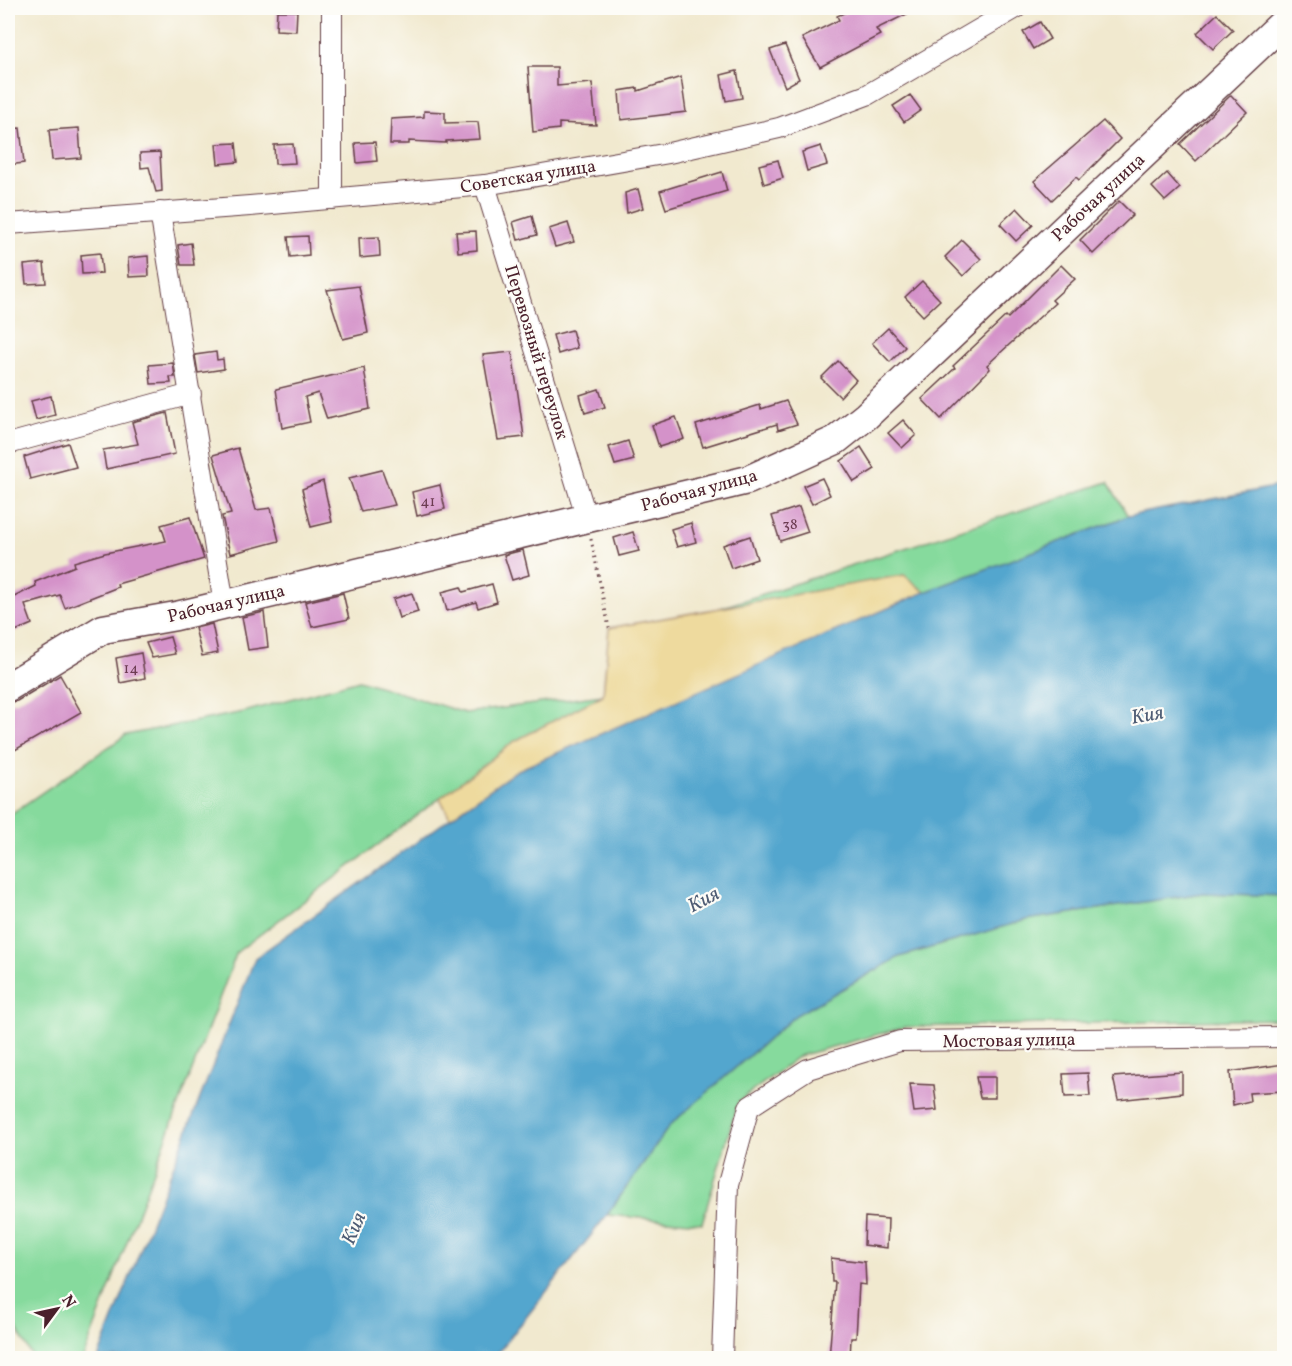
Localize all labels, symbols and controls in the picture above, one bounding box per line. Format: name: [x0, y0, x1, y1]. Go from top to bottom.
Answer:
street label: Рабочая улица: [1047, 148, 1151, 248]
street label: Советская улица: [459, 154, 598, 201]
street label: Перевозный переулок: [497, 262, 574, 443]
street label: Рабочая улица: [638, 464, 760, 519]
house number: 41: [421, 492, 435, 513]
house number: 38: [782, 515, 798, 536]
street label: Рабочая улица: [165, 579, 287, 630]
house number: 14: [124, 659, 138, 680]
water label: Кия: [1129, 699, 1166, 733]
water label: Кия: [683, 881, 725, 921]
street label: Мостовая улица: [942, 1028, 1076, 1055]
water label: Кия: [336, 1208, 374, 1249]
north arrow: [27, 1279, 87, 1339]
text: N: [56, 1291, 80, 1313]

